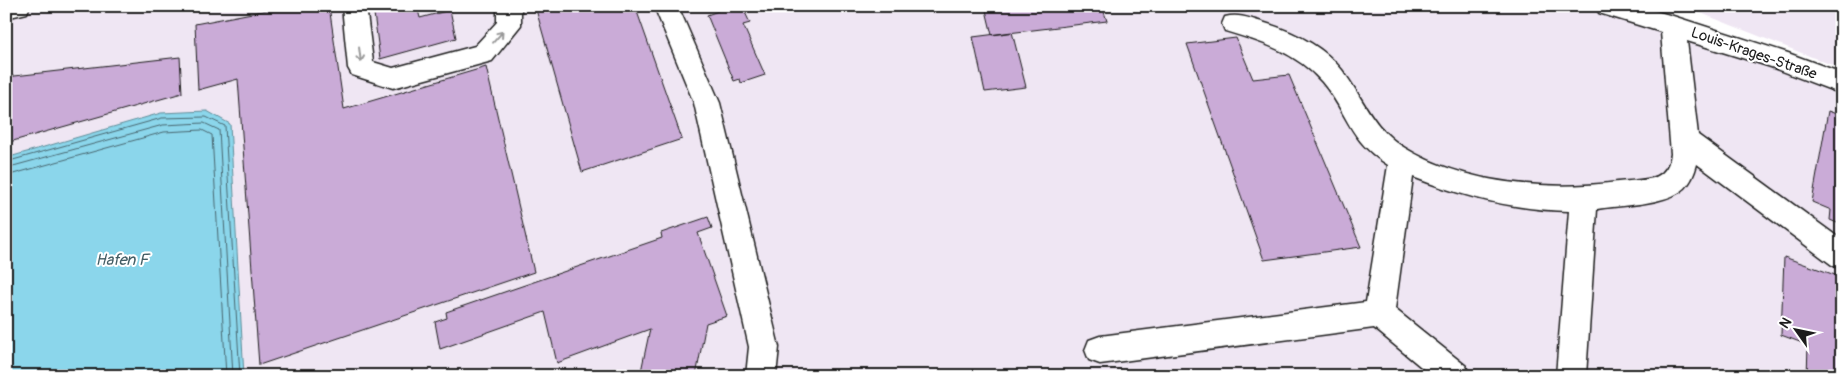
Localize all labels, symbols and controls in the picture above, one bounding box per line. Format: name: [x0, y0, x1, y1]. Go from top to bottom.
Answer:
street label: Louis-Krages-Straße: [1688, 23, 1820, 84]
one-way arrow: [492, 30, 504, 43]
one-way arrow: [355, 46, 365, 62]
water label: Hafen F: [96, 250, 151, 270]
north arrow: [1770, 304, 1820, 354]
text: N: [1776, 315, 1795, 332]

